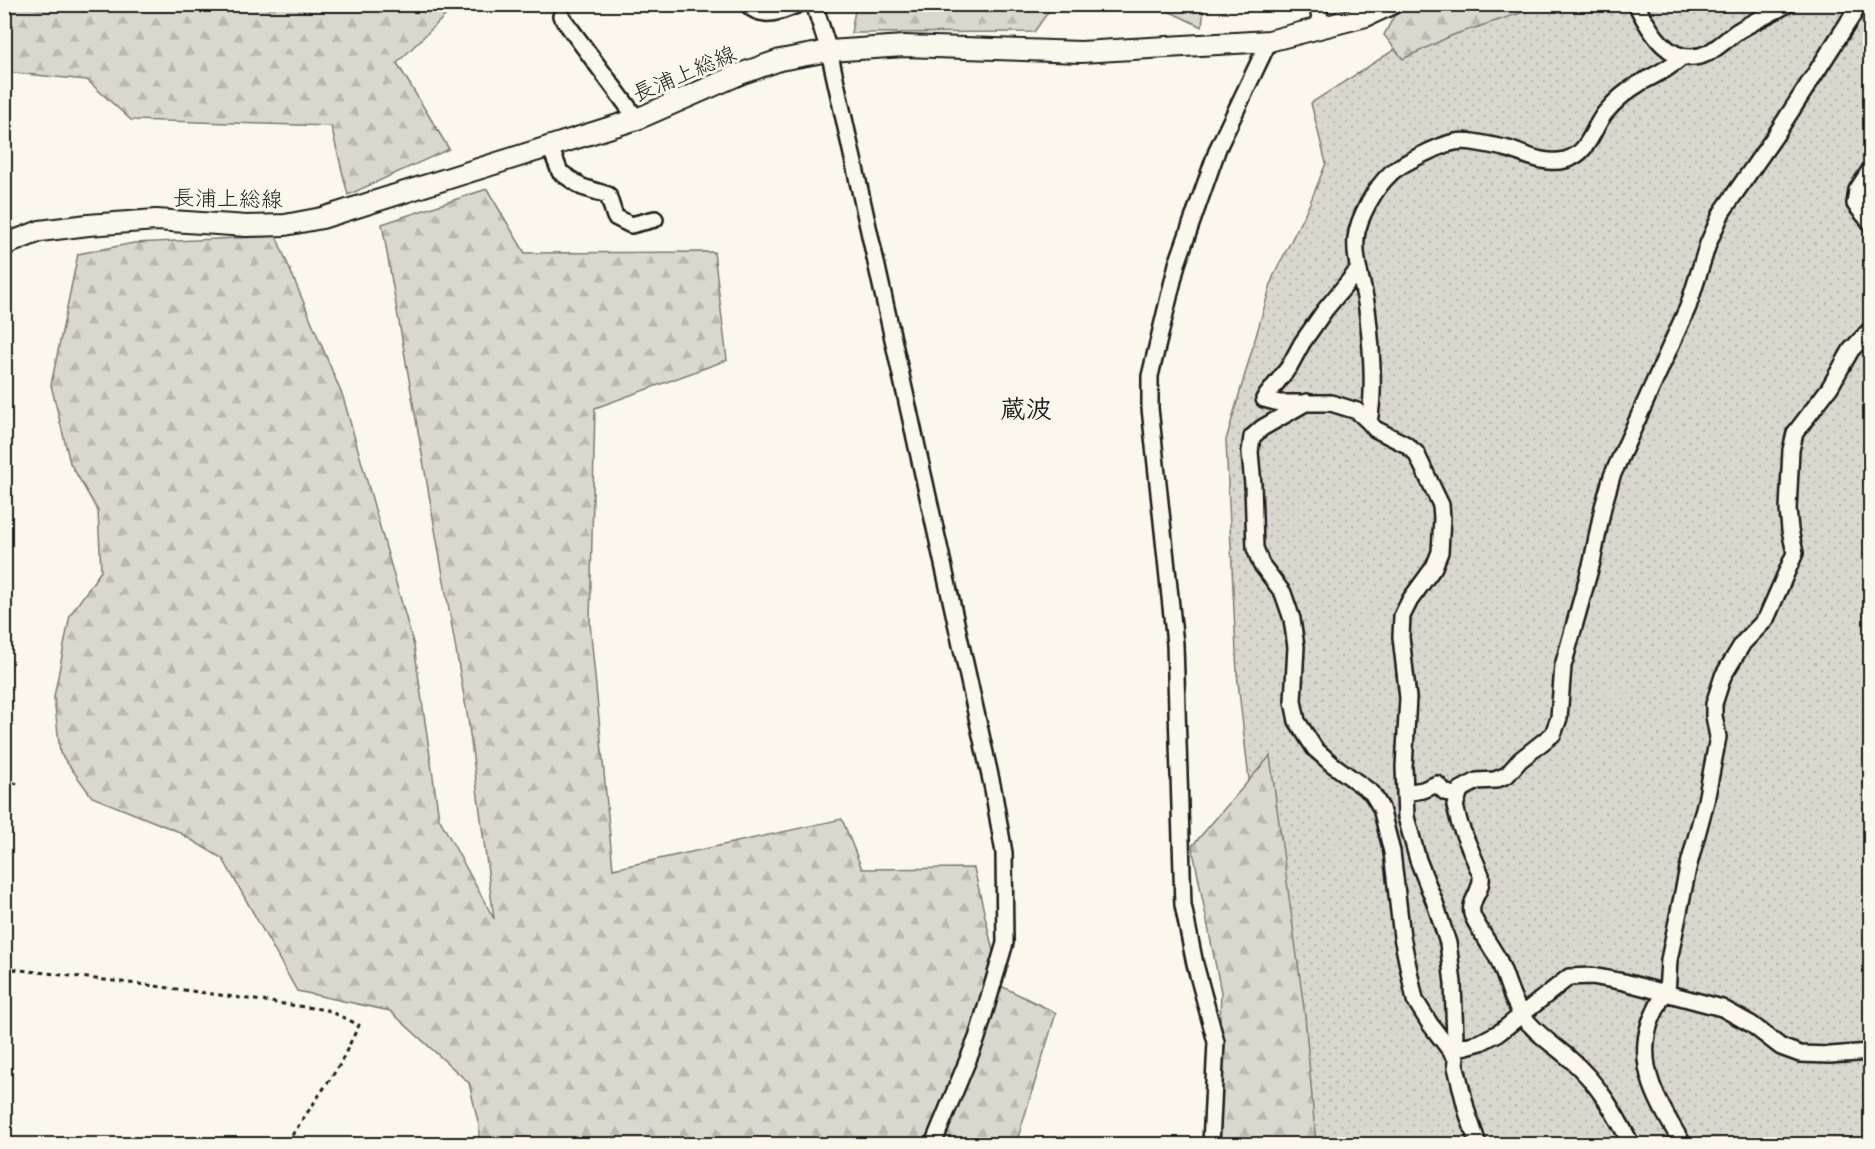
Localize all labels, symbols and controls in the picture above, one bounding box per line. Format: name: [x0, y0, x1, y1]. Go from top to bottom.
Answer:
street label: 長浦上総線: [629, 42, 741, 110]
street label: 長浦上総線: [173, 187, 283, 216]
district label: 蔵波: [1000, 396, 1052, 429]

